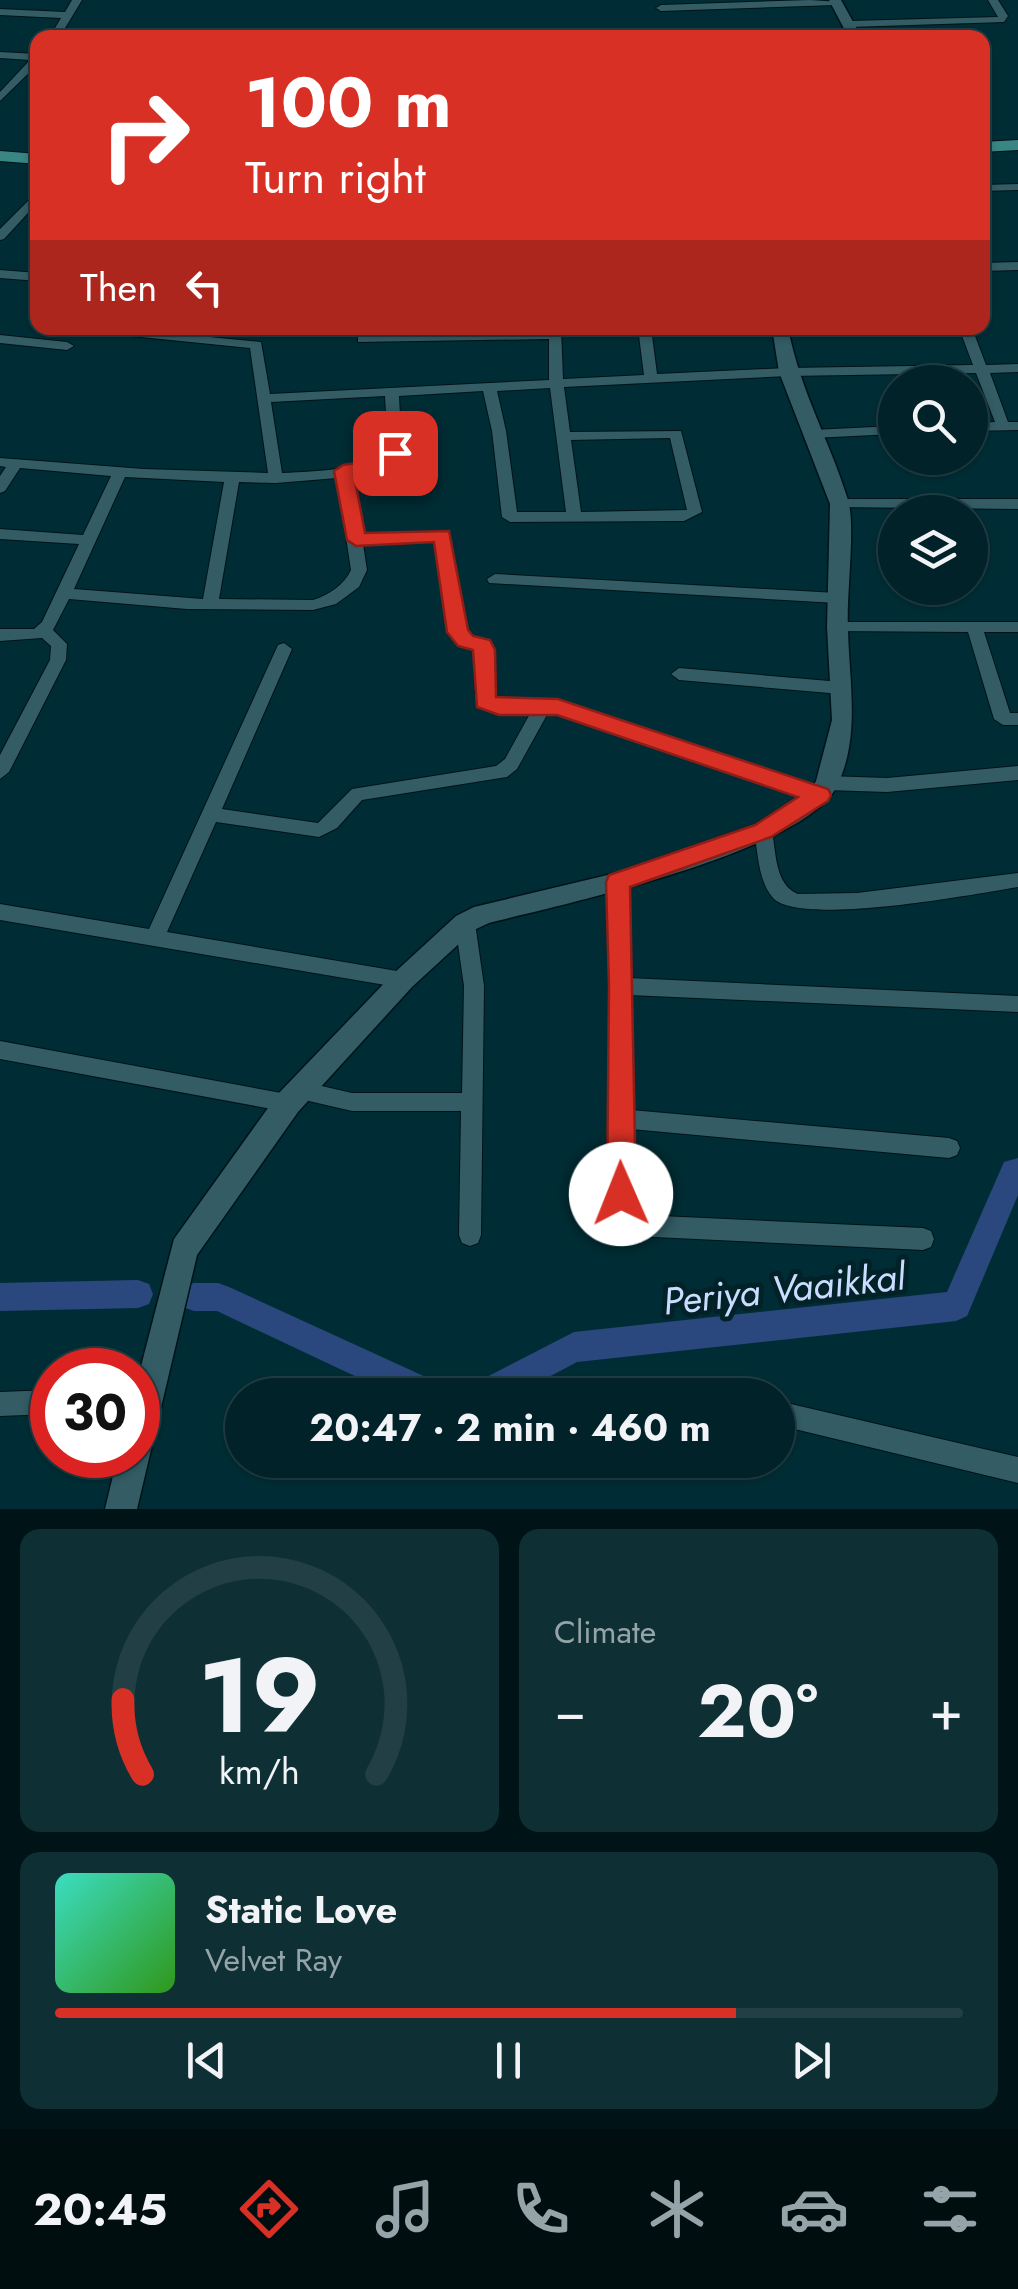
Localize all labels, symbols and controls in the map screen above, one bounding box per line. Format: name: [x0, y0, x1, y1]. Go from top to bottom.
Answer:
text: 100 m: [245, 52, 452, 153]
icon: right: [80, 70, 210, 200]
text: Turn right: [245, 145, 426, 210]
text: Then: [80, 260, 157, 315]
icon: left: [177, 260, 232, 315]
map controls: [878, 365, 988, 605]
button: search: [878, 365, 988, 475]
pin: [353, 411, 438, 496]
icon: arrive: [368, 426, 423, 481]
button: layers: [878, 495, 988, 605]
position arrow: [569, 1142, 673, 1246]
water label: Periya Vaaikkal: [660, 1248, 909, 1329]
speed limit sign: 30: [30, 1348, 160, 1478]
text: 20:47 · 2 min · 460 m: [309, 1400, 711, 1455]
text: Climate: [554, 1609, 656, 1655]
text: 19: [198, 1621, 321, 1771]
text: 20°: [697, 1657, 818, 1765]
text: −: [554, 1671, 586, 1751]
text: +: [929, 1671, 963, 1751]
text: km/h: [219, 1746, 300, 1797]
text: Static Love: [205, 1882, 397, 1937]
text: Velvet Ray: [205, 1937, 342, 1983]
icon: previous: [179, 2033, 234, 2088]
icon: pause: [481, 2033, 536, 2088]
icon: next: [784, 2033, 839, 2088]
icon: directions: [234, 2174, 304, 2244]
icon: music: [370, 2174, 440, 2244]
icon: phone: [506, 2174, 576, 2244]
icon: climate: [642, 2174, 712, 2244]
icon: car: [779, 2174, 849, 2244]
icon: filters: [915, 2174, 985, 2244]
text: 20:45: [33, 2177, 167, 2242]

